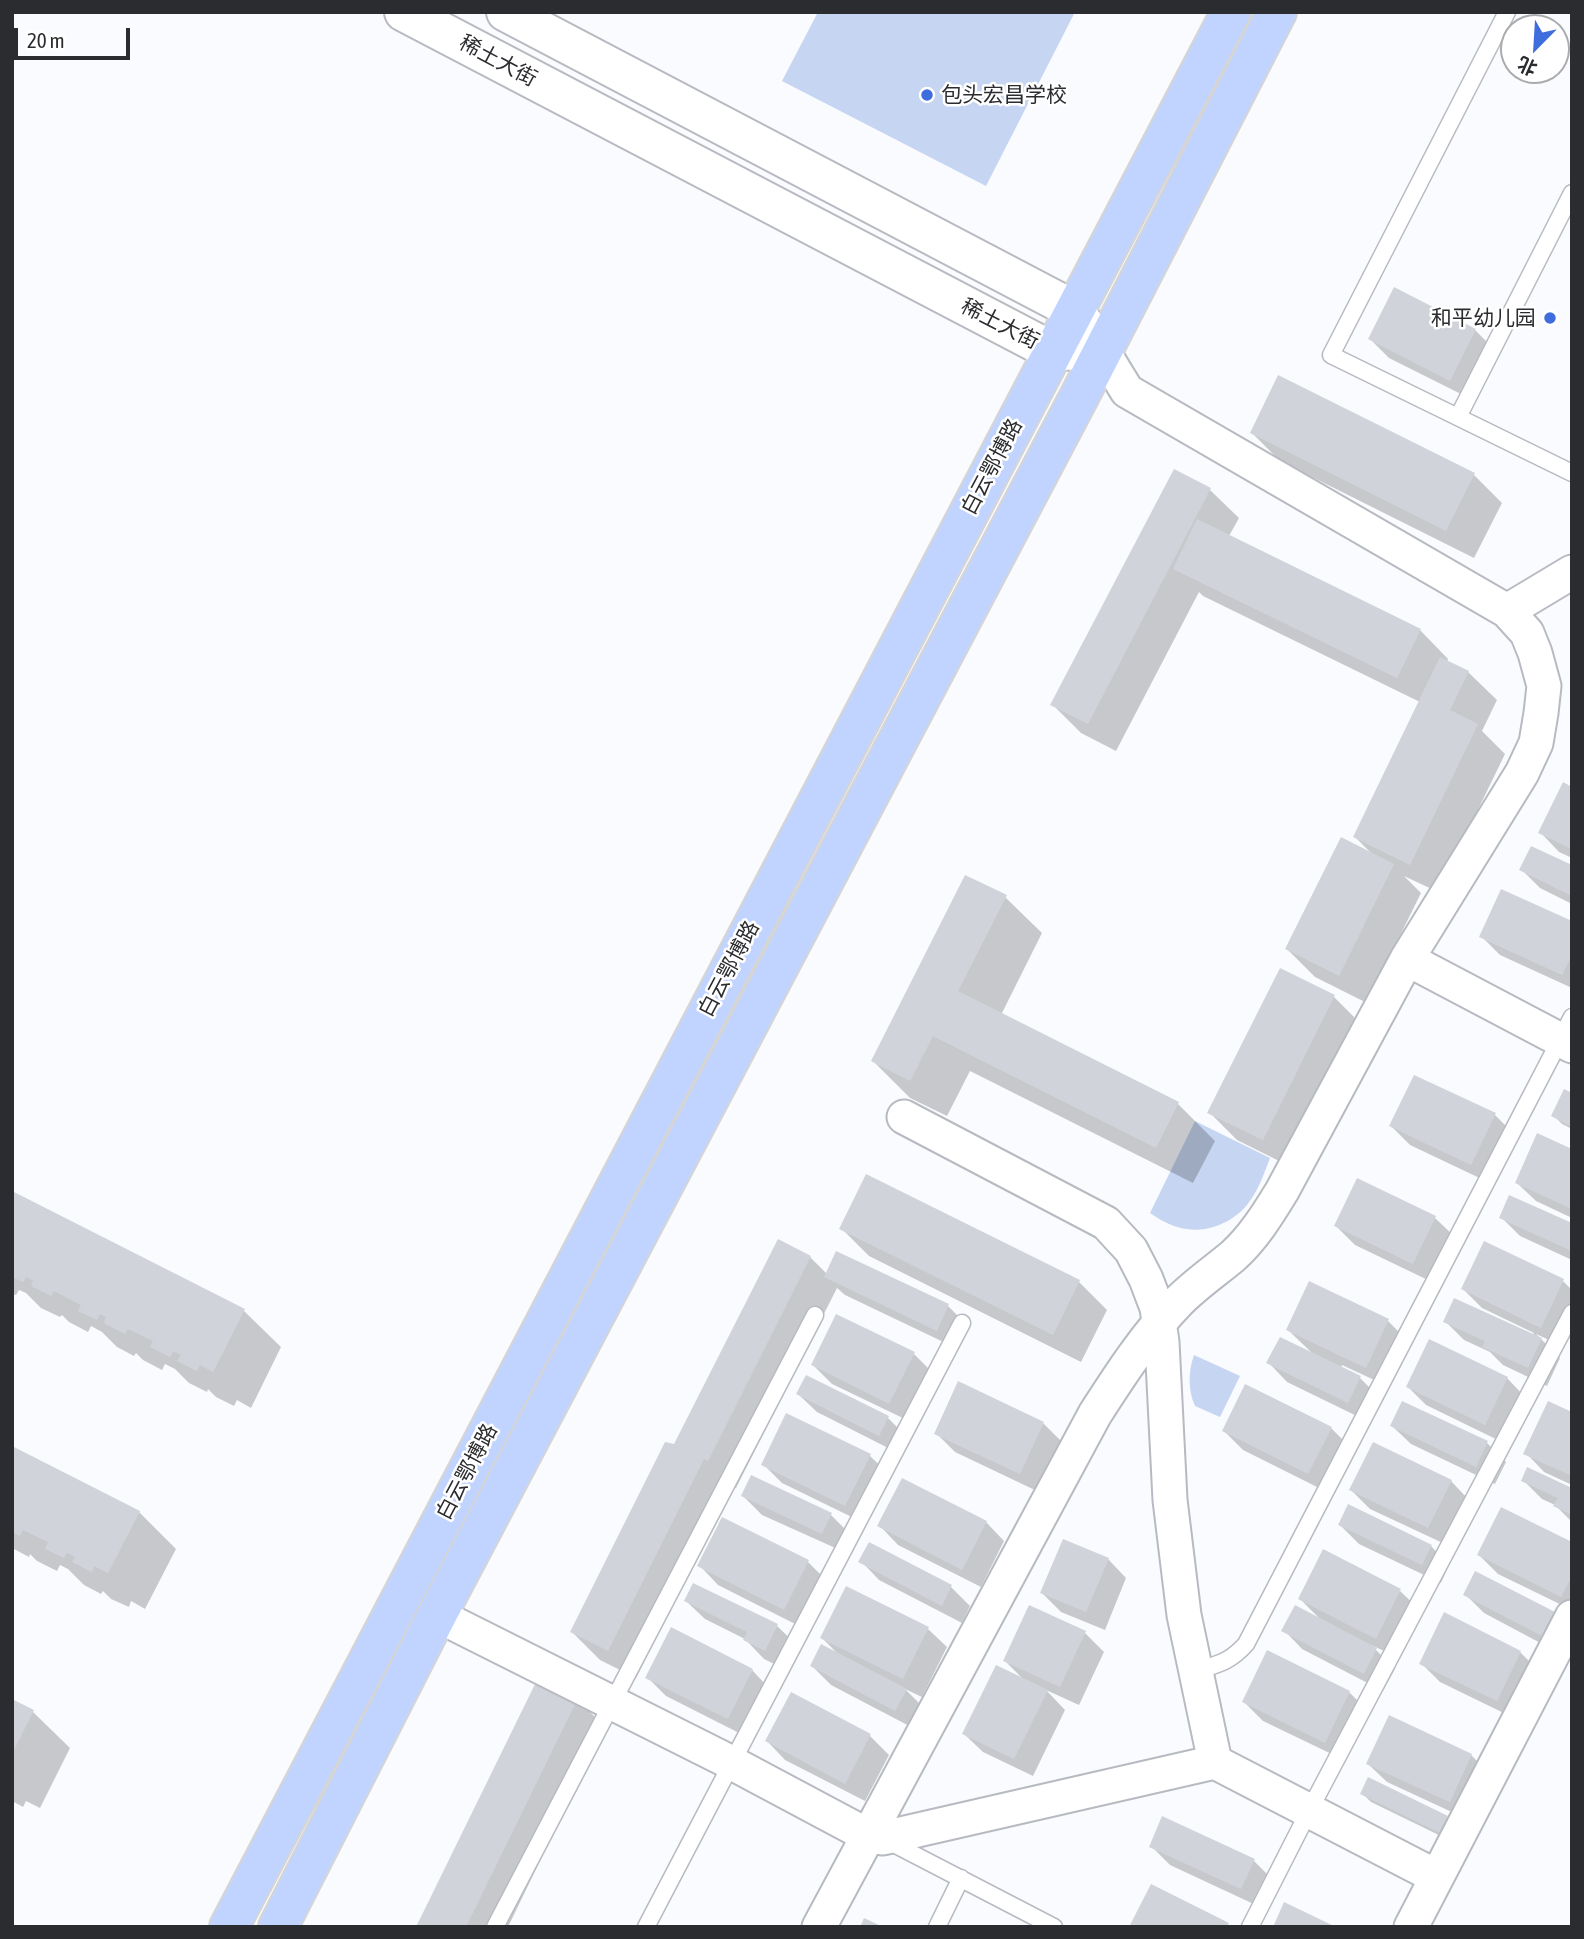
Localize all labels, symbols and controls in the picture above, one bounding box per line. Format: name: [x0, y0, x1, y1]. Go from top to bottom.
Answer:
scale bar: [18, 14, 133, 58]
north arrow: [1500, 14, 1570, 84]
text: 20 m: [27, 28, 65, 52]
street label: 稀土大街: [455, 30, 541, 92]
text: 北: [1514, 52, 1540, 80]
place label: 包头宏昌学校: [941, 82, 1067, 108]
marker: 包头宏昌学校: [919, 87, 935, 103]
street label: 稀土大街: [957, 294, 1043, 354]
place label: 和平幼儿园: [1431, 305, 1536, 331]
marker: 和平幼儿园: [1542, 310, 1558, 326]
street label: 白云鄂博路: [956, 415, 1028, 519]
street label: 白云鄂博路: [693, 917, 765, 1021]
street label: 白云鄂博路: [431, 1420, 503, 1524]

